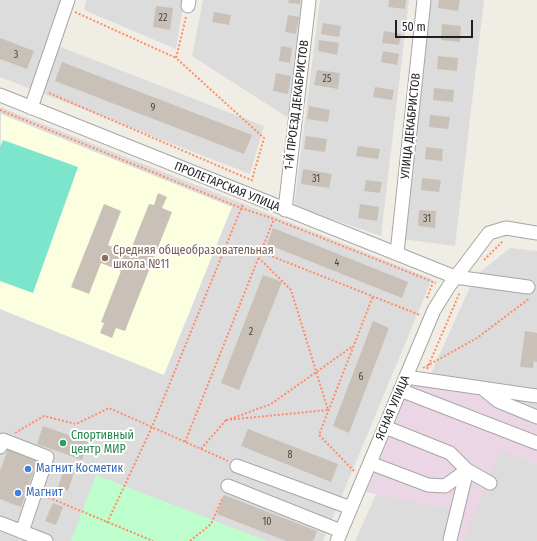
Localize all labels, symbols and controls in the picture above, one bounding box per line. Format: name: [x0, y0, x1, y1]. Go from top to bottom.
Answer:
house number: 22: [159, 12, 167, 24]
scale bar: [397, 12, 475, 38]
text: 50 m: [402, 20, 426, 34]
street label: 1-Й ПРОЕЗД ДЕКАБРИСТОВ: [282, 39, 312, 171]
house number: 3: [14, 49, 18, 61]
street label: УЛИЦА ДЕКАБРИСТОВ: [398, 72, 424, 180]
house number: 25: [323, 73, 331, 85]
house number: 9: [151, 102, 155, 114]
street label: ПРОЛЕТАРСКАЯ УЛИЦА: [172, 159, 282, 215]
house number: 31: [312, 173, 320, 185]
house number: 31: [423, 213, 431, 225]
place label: Средняя общеобразовательная школа №11: [113, 244, 274, 272]
marker: Средняя общеобразовательная школа №11: [100, 253, 110, 263]
house number: 4: [335, 257, 339, 269]
house number: 2: [249, 326, 253, 338]
house number: 6: [359, 371, 363, 383]
street label: ЯСНАЯ УЛИЦА: [373, 373, 413, 443]
place label: Спортивный центр МИР: [71, 429, 134, 457]
marker: Спортивный центр МИР: [58, 438, 68, 448]
house number: 8: [288, 449, 292, 461]
place label: Магнит Косметик: [36, 462, 123, 476]
marker: Магнит Косметик: [23, 464, 33, 474]
place label: Магнит: [26, 486, 63, 500]
marker: Магнит: [13, 488, 23, 498]
house number: 10: [262, 516, 272, 528]

